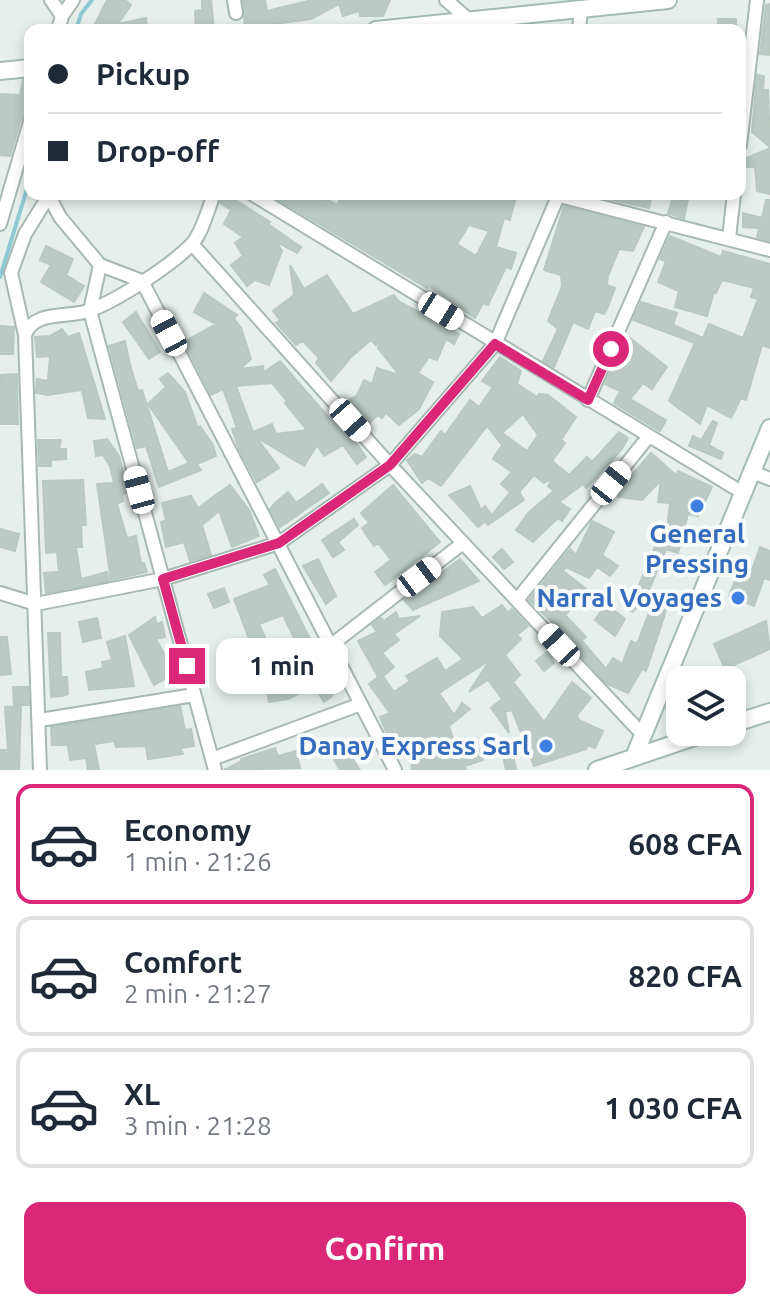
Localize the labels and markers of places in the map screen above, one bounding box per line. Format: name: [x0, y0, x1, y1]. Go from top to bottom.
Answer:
marker: General Pressing: [688, 497, 706, 515]
place label: General Pressing: [645, 519, 749, 578]
place label: Narral Voyages: [537, 583, 722, 612]
marker: Narral Voyages: [729, 589, 747, 607]
place label: Danay Express Sarl: [298, 731, 530, 760]
marker: Danay Express Sarl: [537, 737, 555, 755]

